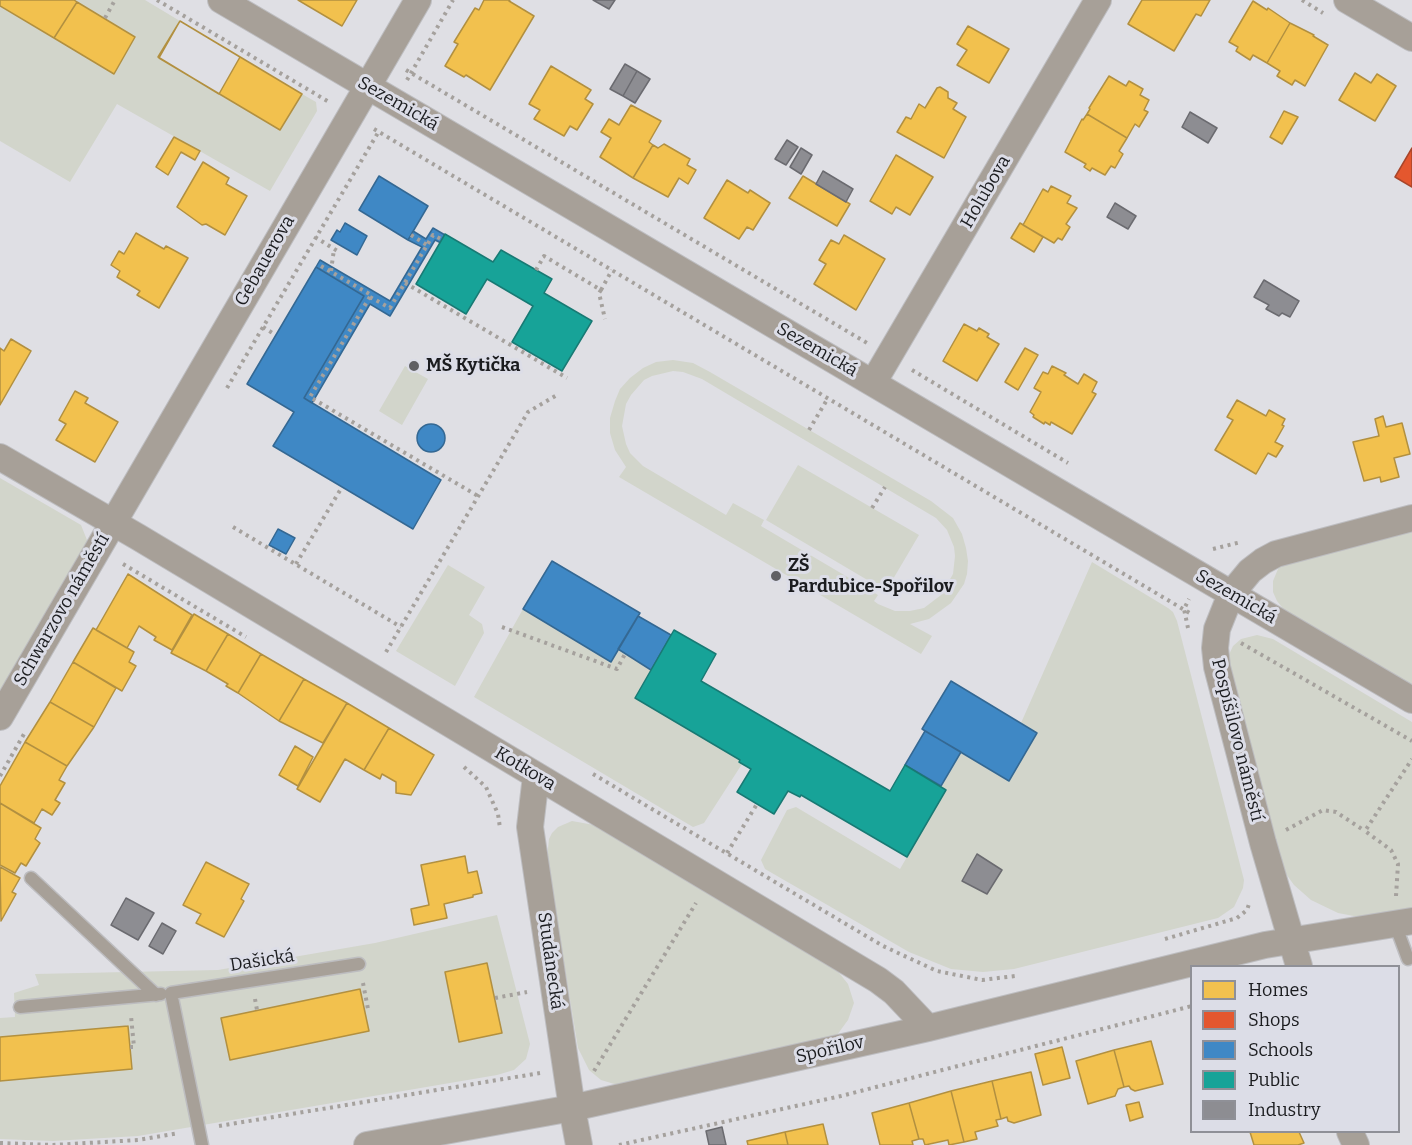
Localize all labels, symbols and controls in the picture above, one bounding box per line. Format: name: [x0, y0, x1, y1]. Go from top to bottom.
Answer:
street label: Sezemická: [354, 72, 442, 136]
street label: Holubova: [957, 152, 1015, 232]
street label: Gebauerova: [230, 212, 300, 310]
street label: Sezemická: [773, 318, 861, 382]
place label: MŠ Kytička: [426, 355, 520, 377]
marker: MŠ Kytička: [407, 359, 421, 373]
street label: Schwarzovo náměstí: [9, 530, 115, 690]
place label: ZŠ Pardubice-Spořilov: [788, 555, 954, 598]
street label: Sezemická: [1192, 565, 1280, 629]
marker: ZŠ Pardubice-Spořilov: [769, 569, 783, 583]
street label: Pospíšilovo náměstí: [1206, 657, 1268, 823]
street label: Kotkova: [491, 742, 559, 796]
street label: Studánecká: [532, 911, 568, 1011]
street label: Dašická: [228, 945, 296, 977]
legend: [1190, 965, 1400, 1133]
text: Homes: [1248, 979, 1308, 1001]
text: Shops: [1248, 1009, 1300, 1031]
street label: Spořilov: [794, 1032, 866, 1068]
text: Schools: [1248, 1039, 1313, 1061]
text: Public: [1248, 1069, 1300, 1091]
text: Industry: [1248, 1099, 1320, 1121]

